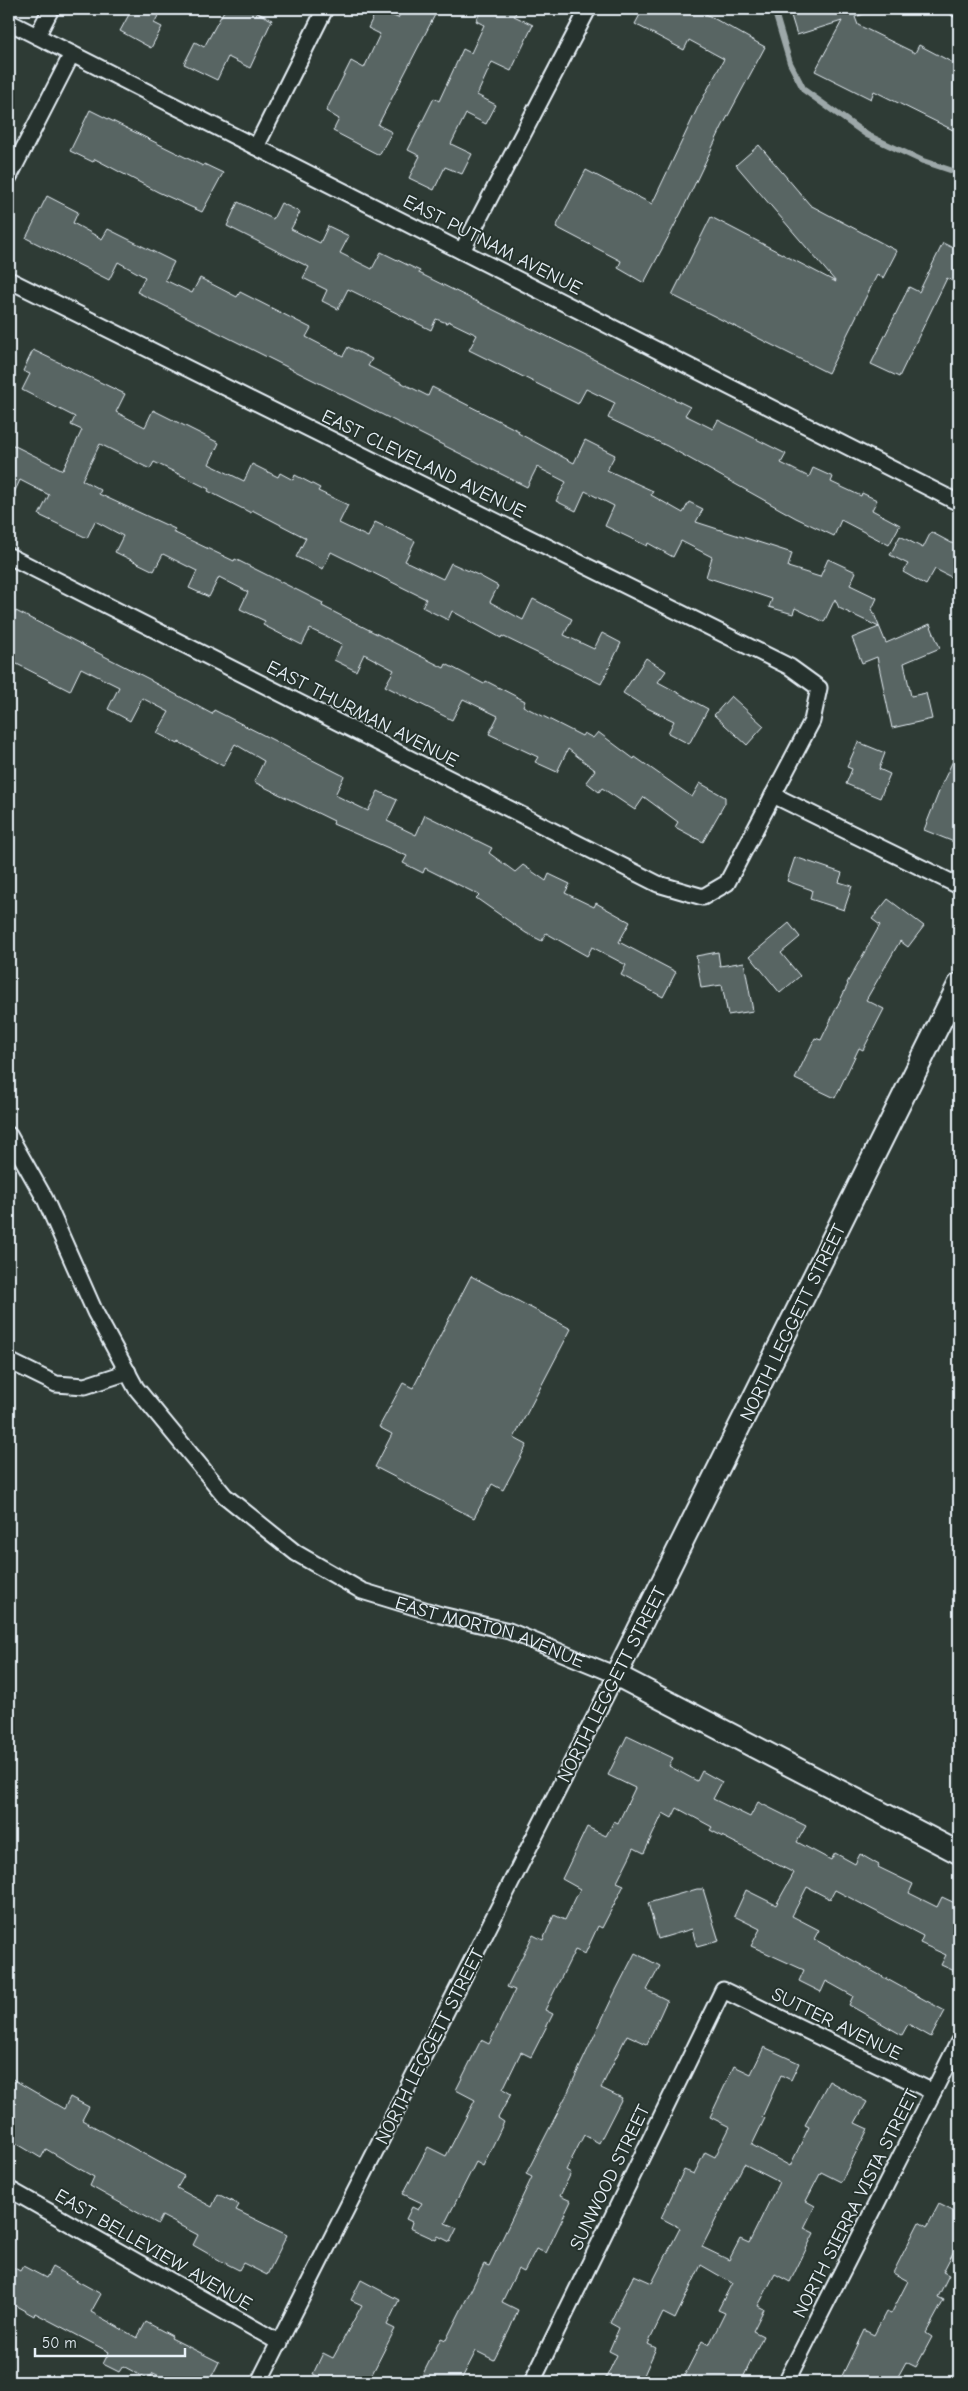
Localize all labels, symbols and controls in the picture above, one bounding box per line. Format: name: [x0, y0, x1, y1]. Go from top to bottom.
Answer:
street label: EAST PUTNAM AVENUE: [399, 190, 586, 300]
street label: EAST CLEVELAND AVENUE: [318, 405, 529, 523]
street label: EAST THURMAN AVENUE: [263, 656, 462, 772]
street label: NORTH LEGGETT STREET: [736, 1220, 850, 1425]
street label: NORTH LEGGETT STREET: [553, 1583, 671, 1786]
street label: EAST MORTON AVENUE: [393, 1592, 588, 1673]
street label: NORTH LEGGETT STREET: [371, 1945, 489, 2148]
street label: SUTTER AVENUE: [768, 1983, 905, 2065]
street label: NORTH SIERRA VISTA STREET: [788, 2085, 923, 2322]
street label: SUNWOOD STREET: [565, 2101, 655, 2254]
street label: EAST BELLEVIEW AVENUE: [51, 2184, 256, 2315]
scale bar: [35, 2326, 185, 2358]
text: 50 m: [42, 2334, 77, 2352]

